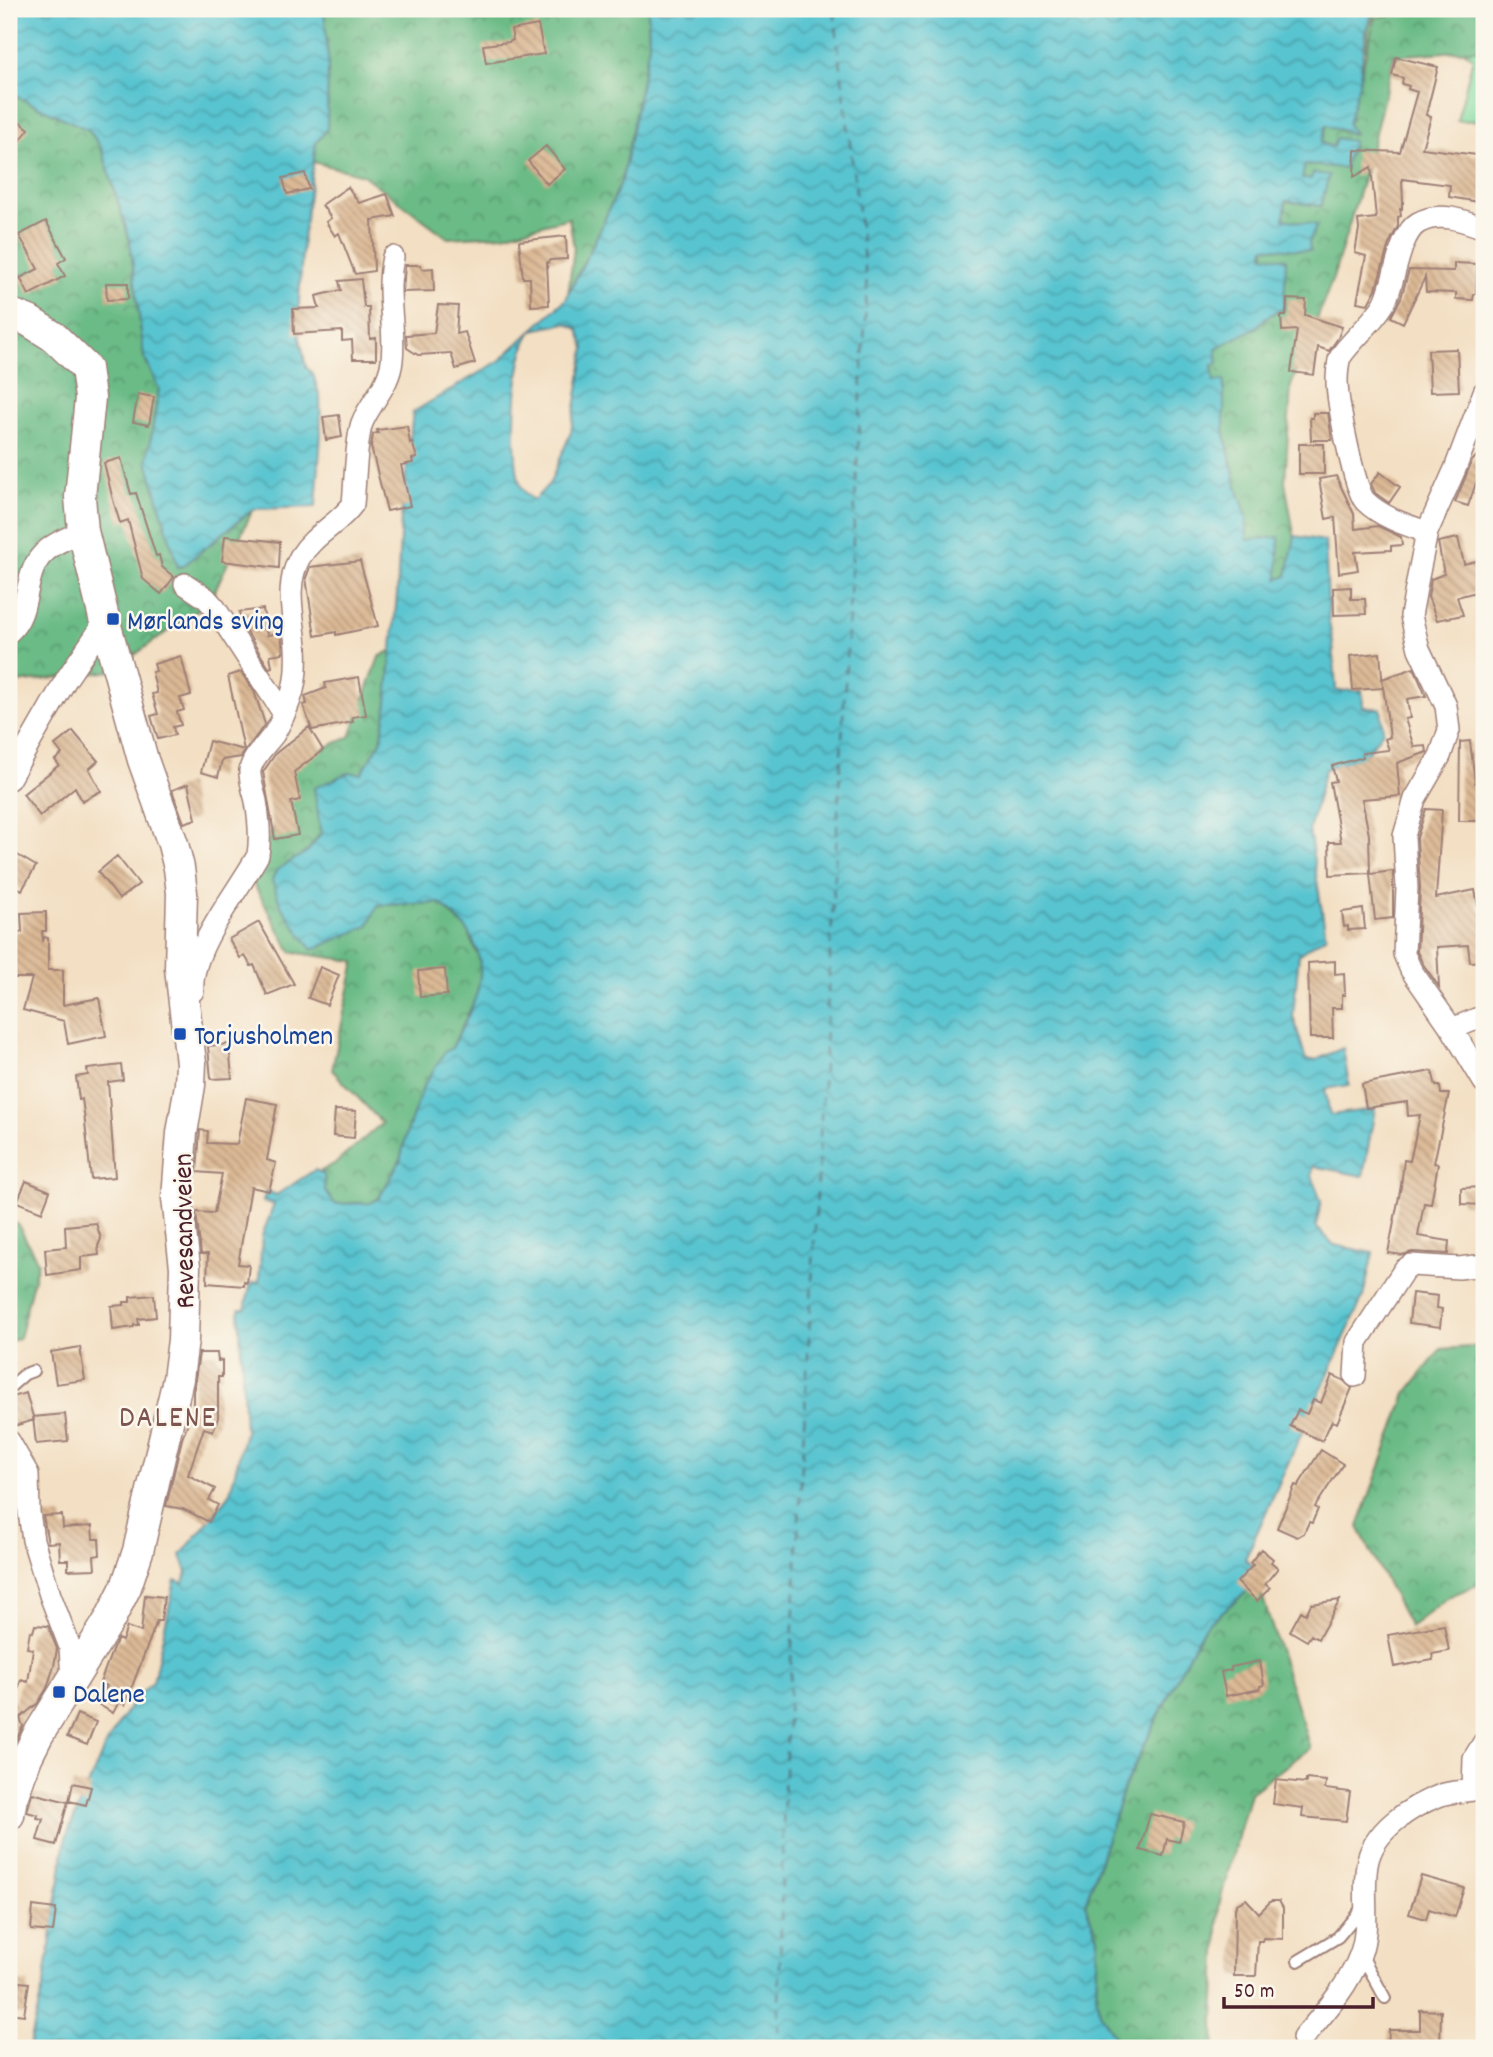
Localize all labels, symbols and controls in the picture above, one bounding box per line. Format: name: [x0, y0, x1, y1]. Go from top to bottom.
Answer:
place label: Mørlands sving: [127, 604, 284, 644]
marker: Mørlands sving: [105, 611, 121, 627]
place label: Torjusholmen: [194, 1019, 333, 1059]
marker: Torjusholmen: [172, 1026, 188, 1042]
street label: Revesandveien: [166, 1153, 208, 1309]
district label: DALENE: [119, 1399, 217, 1442]
place label: Dalene: [73, 1677, 145, 1717]
marker: Dalene: [51, 1684, 67, 1700]
scale bar: [1224, 1966, 1372, 2010]
text: 50 m: [1234, 1978, 1274, 2008]

